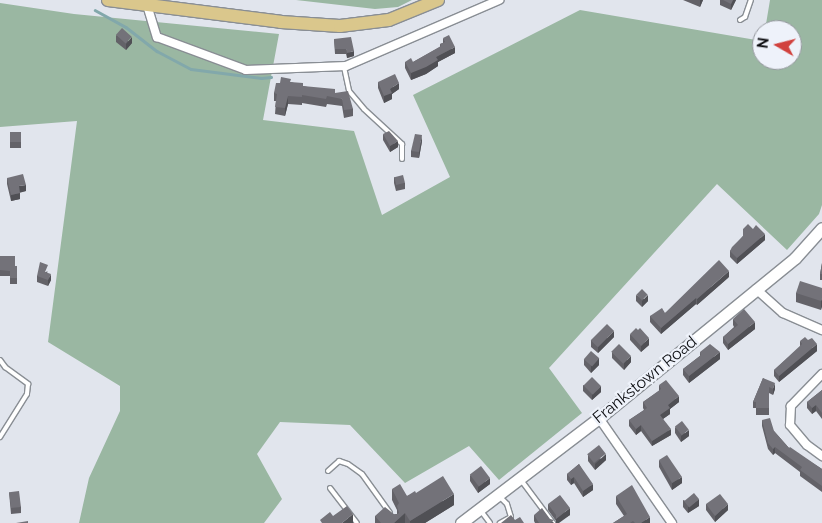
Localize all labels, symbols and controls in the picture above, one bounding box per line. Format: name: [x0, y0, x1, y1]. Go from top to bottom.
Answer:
north arrow: [752, 20, 802, 70]
text: N: [754, 37, 772, 49]
street label: Frankstown Road: [589, 332, 701, 428]

